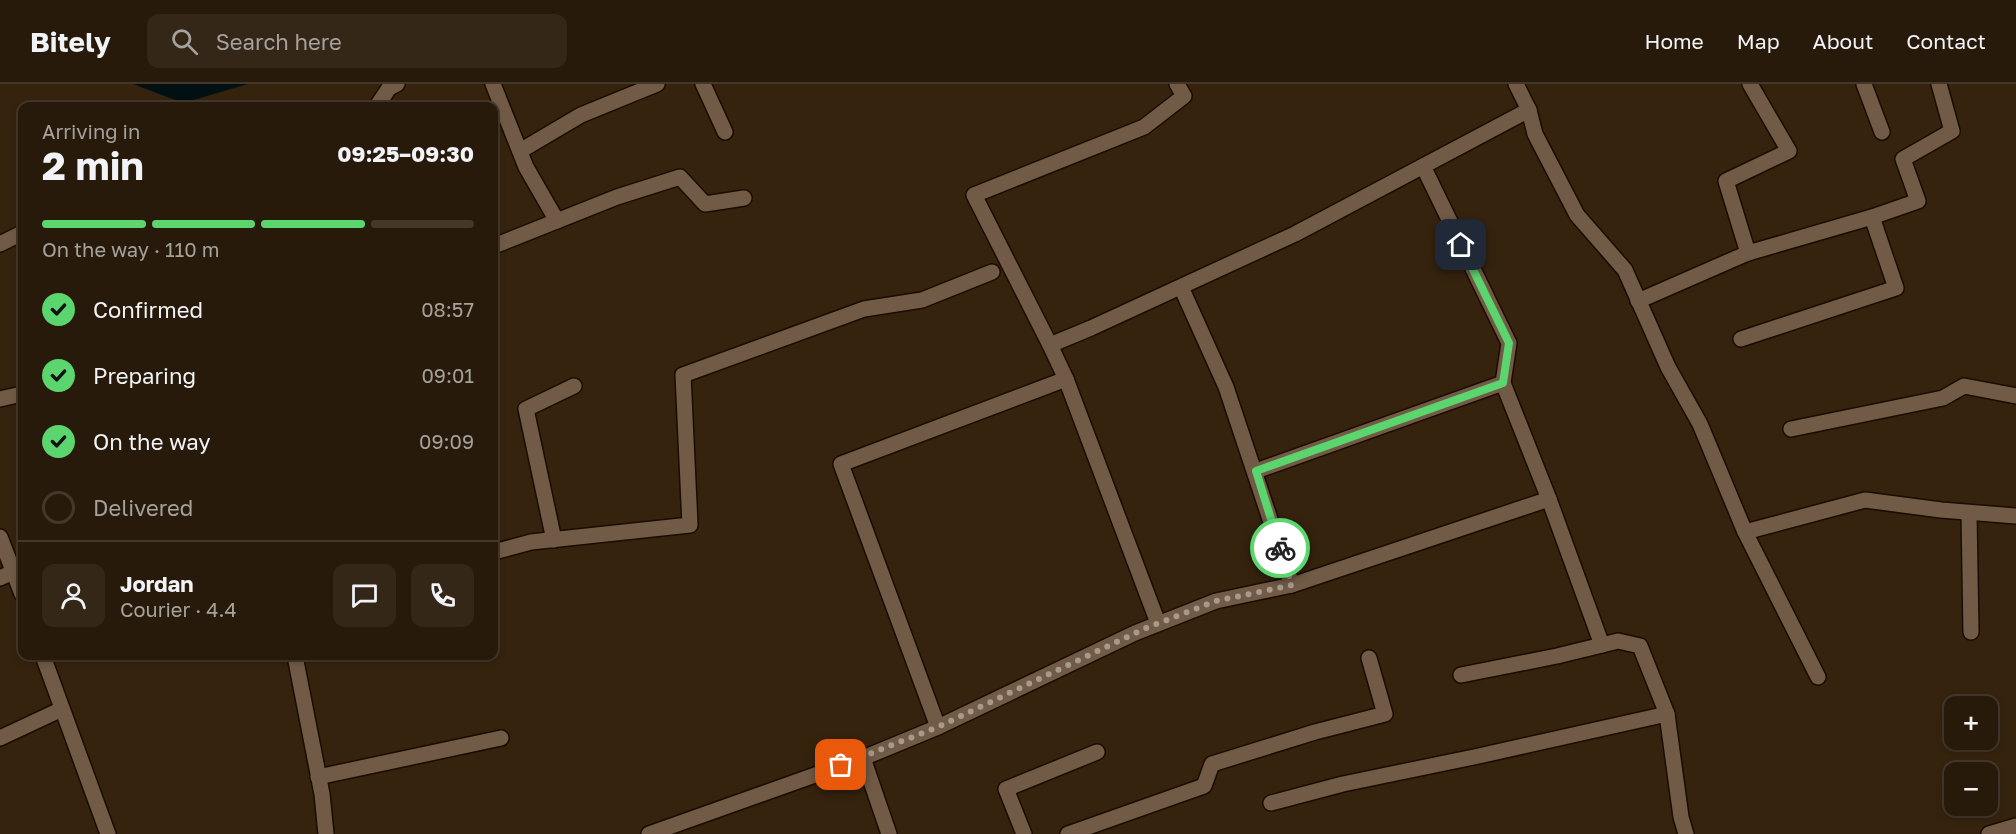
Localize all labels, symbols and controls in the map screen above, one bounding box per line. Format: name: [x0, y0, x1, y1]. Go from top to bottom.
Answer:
search box: [147, 14, 567, 68]
text: Bitely: [30, 25, 111, 58]
icon: search: [168, 25, 201, 58]
text: Search here: [216, 28, 342, 55]
text: Home: [1644, 28, 1704, 54]
text: Map: [1737, 28, 1780, 54]
text: About: [1813, 28, 1873, 54]
text: Contact: [1906, 28, 1986, 54]
text: Arriving in: [42, 119, 140, 143]
text: 09:25–09:30: [337, 140, 474, 167]
text: 2 min: [42, 142, 144, 189]
pin: [1435, 219, 1486, 270]
icon: home: [1444, 228, 1477, 261]
text: On the way · 110 m: [42, 237, 219, 261]
icon: check: [42, 293, 75, 326]
text: Confirmed: [93, 296, 203, 323]
text: 08:57: [421, 297, 474, 321]
icon: check: [42, 359, 75, 392]
text: Preparing: [93, 362, 196, 389]
text: 09:01: [421, 363, 474, 387]
icon: check: [42, 425, 75, 458]
text: On the way: [93, 428, 211, 455]
text: 09:09: [419, 429, 474, 453]
text: Delivered: [93, 494, 193, 521]
courier: [1250, 518, 1310, 578]
icon: bike: [1264, 532, 1297, 565]
button: person: [42, 564, 105, 627]
button: chat: [333, 564, 396, 627]
button: phone: [411, 564, 474, 627]
text: Jordan: [120, 570, 194, 597]
text: Courier · 4.4: [120, 597, 237, 621]
map controls: [1944, 696, 1998, 816]
button: +: [1944, 696, 1998, 750]
pin: [815, 739, 866, 790]
icon: bag: [824, 748, 857, 781]
button: −: [1944, 762, 1998, 816]

